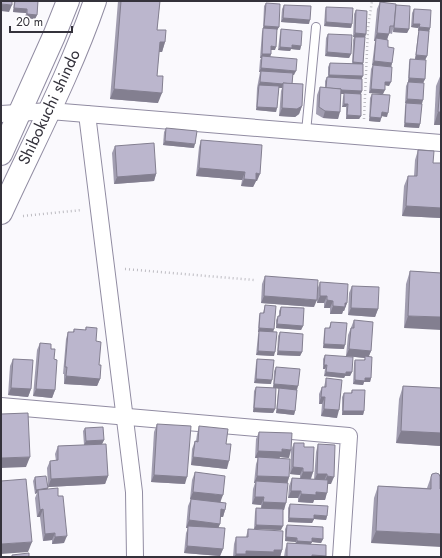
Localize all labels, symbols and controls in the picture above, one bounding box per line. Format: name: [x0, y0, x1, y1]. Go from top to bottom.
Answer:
scale bar: [10, 8, 72, 34]
text: 20 m: [16, 13, 43, 31]
street label: Shibokuchi shindo: [12, 45, 86, 168]

